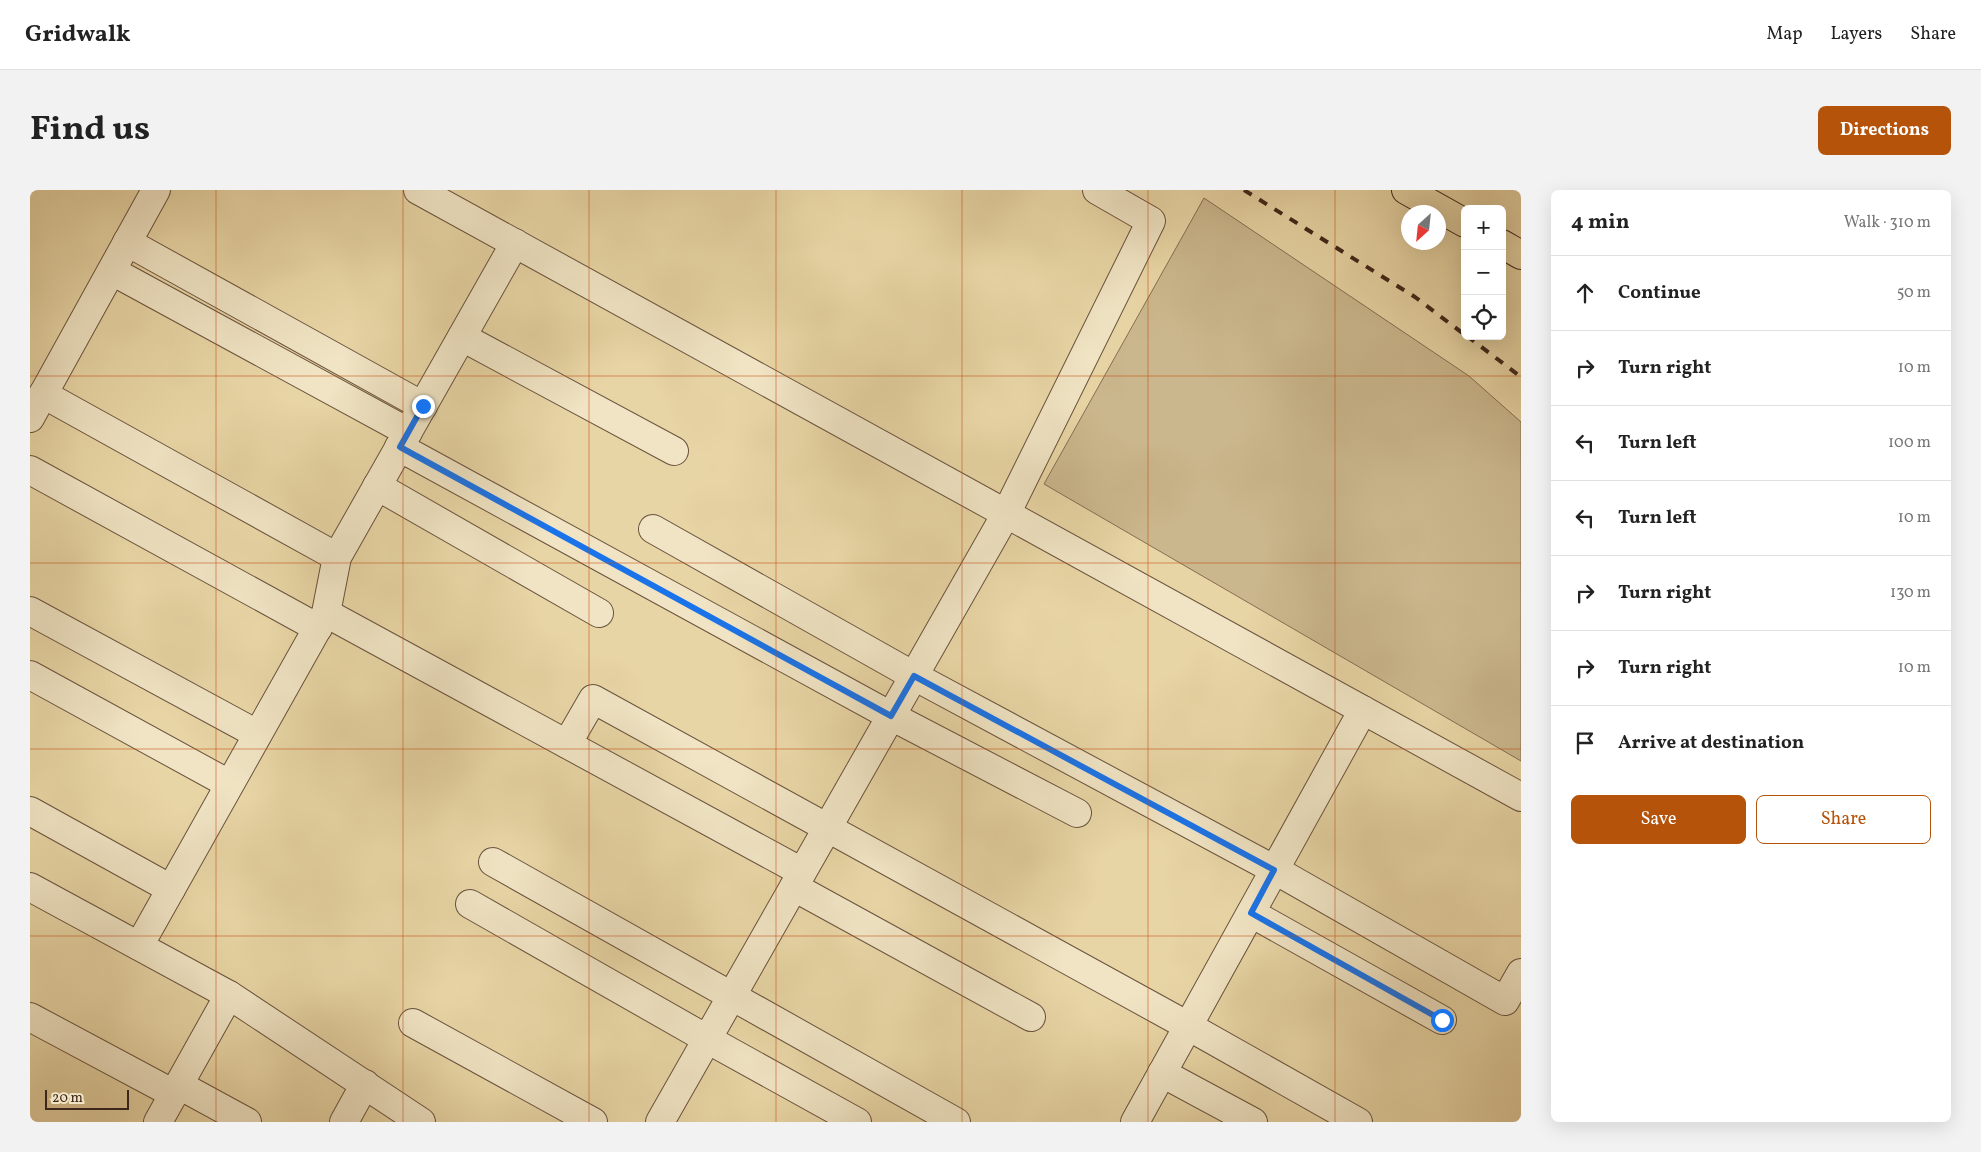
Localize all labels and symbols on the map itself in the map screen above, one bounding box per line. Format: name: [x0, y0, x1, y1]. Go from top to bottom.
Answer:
north arrow: [1401, 205, 1446, 250]
route end: [412, 395, 435, 418]
route start: [1431, 1009, 1454, 1032]
scale bar: [45, 1087, 129, 1110]

